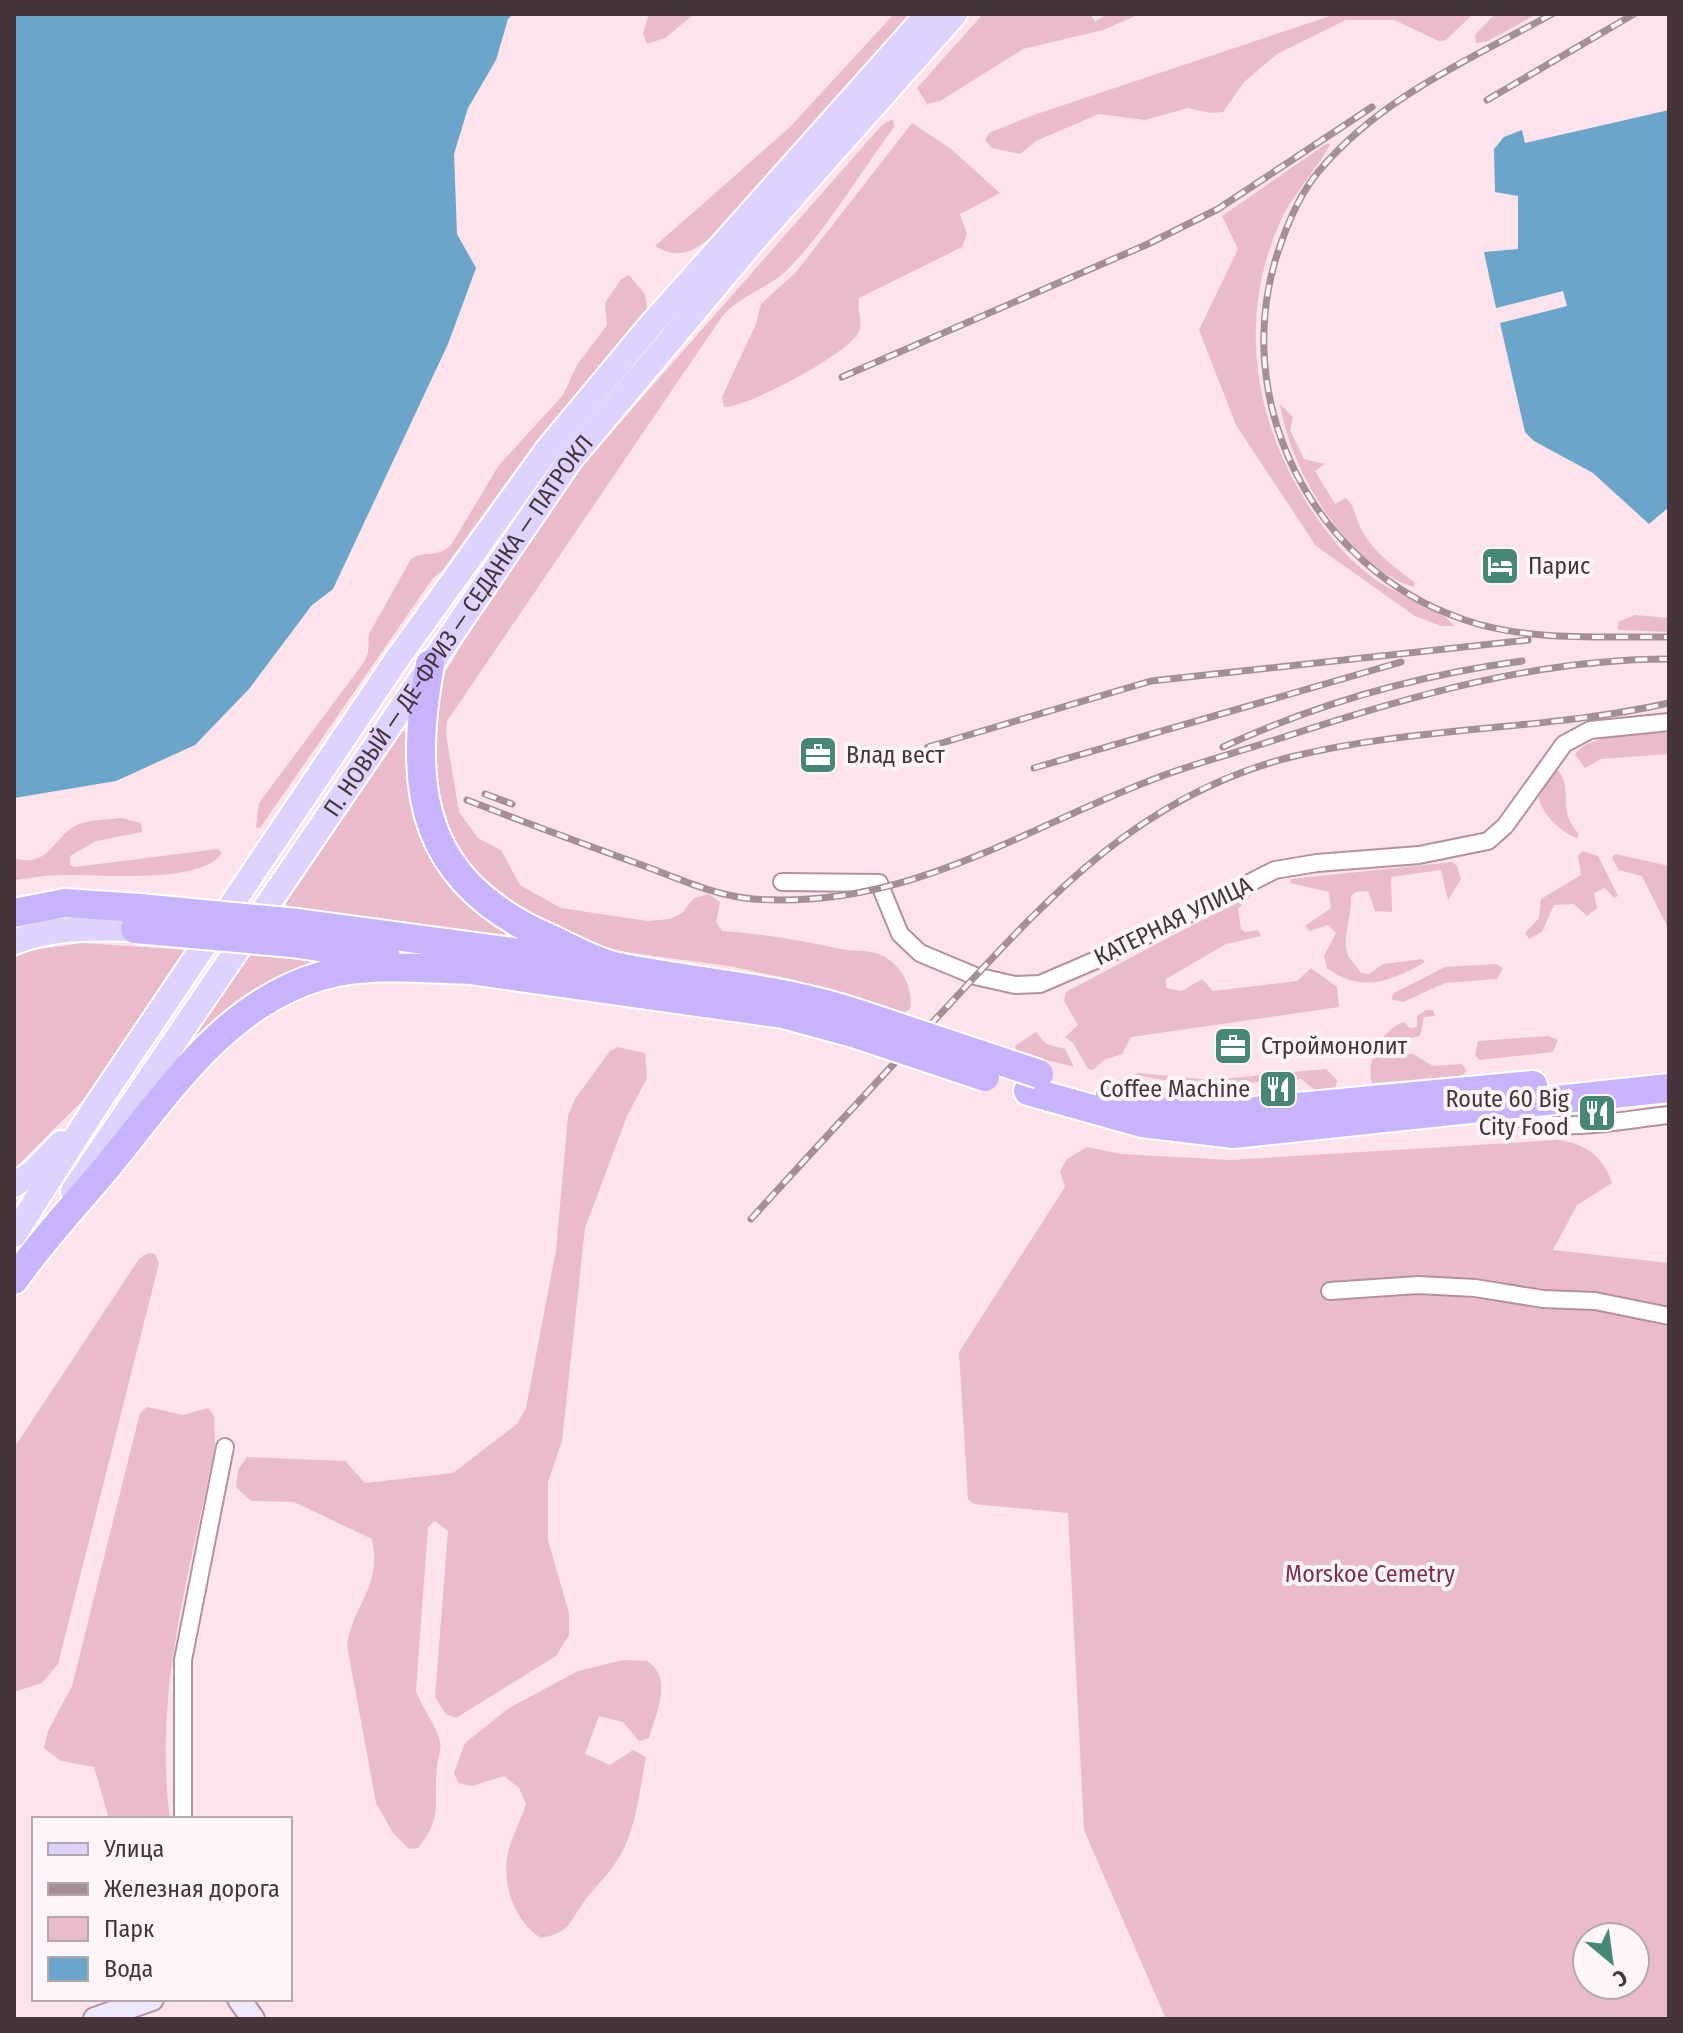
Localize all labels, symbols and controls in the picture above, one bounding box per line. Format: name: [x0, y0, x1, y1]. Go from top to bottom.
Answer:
street label: П. НОВЫЙ — ДЕ-ФРИЗ — СЕДАНКА — ПАТРОКЛ: [318, 429, 599, 822]
hotel icon: Парис: [1479, 545, 1521, 587]
place label: Парис: [1528, 552, 1590, 580]
office icon: Влад вест: [797, 734, 839, 776]
place label: Влад вест: [846, 741, 945, 769]
street label: КАТЕРНАЯ УЛИЦА: [1090, 871, 1257, 971]
office icon: Строймонолит: [1212, 1025, 1254, 1067]
place label: Строймонолит: [1261, 1032, 1408, 1060]
restaurant icon: Coffee Machine: [1257, 1068, 1299, 1110]
place label: Coffee Machine: [1100, 1075, 1250, 1103]
place label: Route 60 Big City Food: [1446, 1085, 1570, 1141]
restaurant icon: Route 60 Big City Food: [1576, 1092, 1618, 1134]
park label: Morskoe Cemetry: [1285, 1560, 1455, 1588]
legend: [32, 1817, 292, 2001]
text: Улица: [103, 1835, 164, 1863]
text: Железная дорога: [104, 1875, 280, 1903]
text: Парк: [104, 1915, 155, 1943]
north arrow: [1571, 1921, 1651, 2001]
text: Вода: [104, 1955, 153, 1983]
text: С: [1608, 1963, 1632, 1993]

